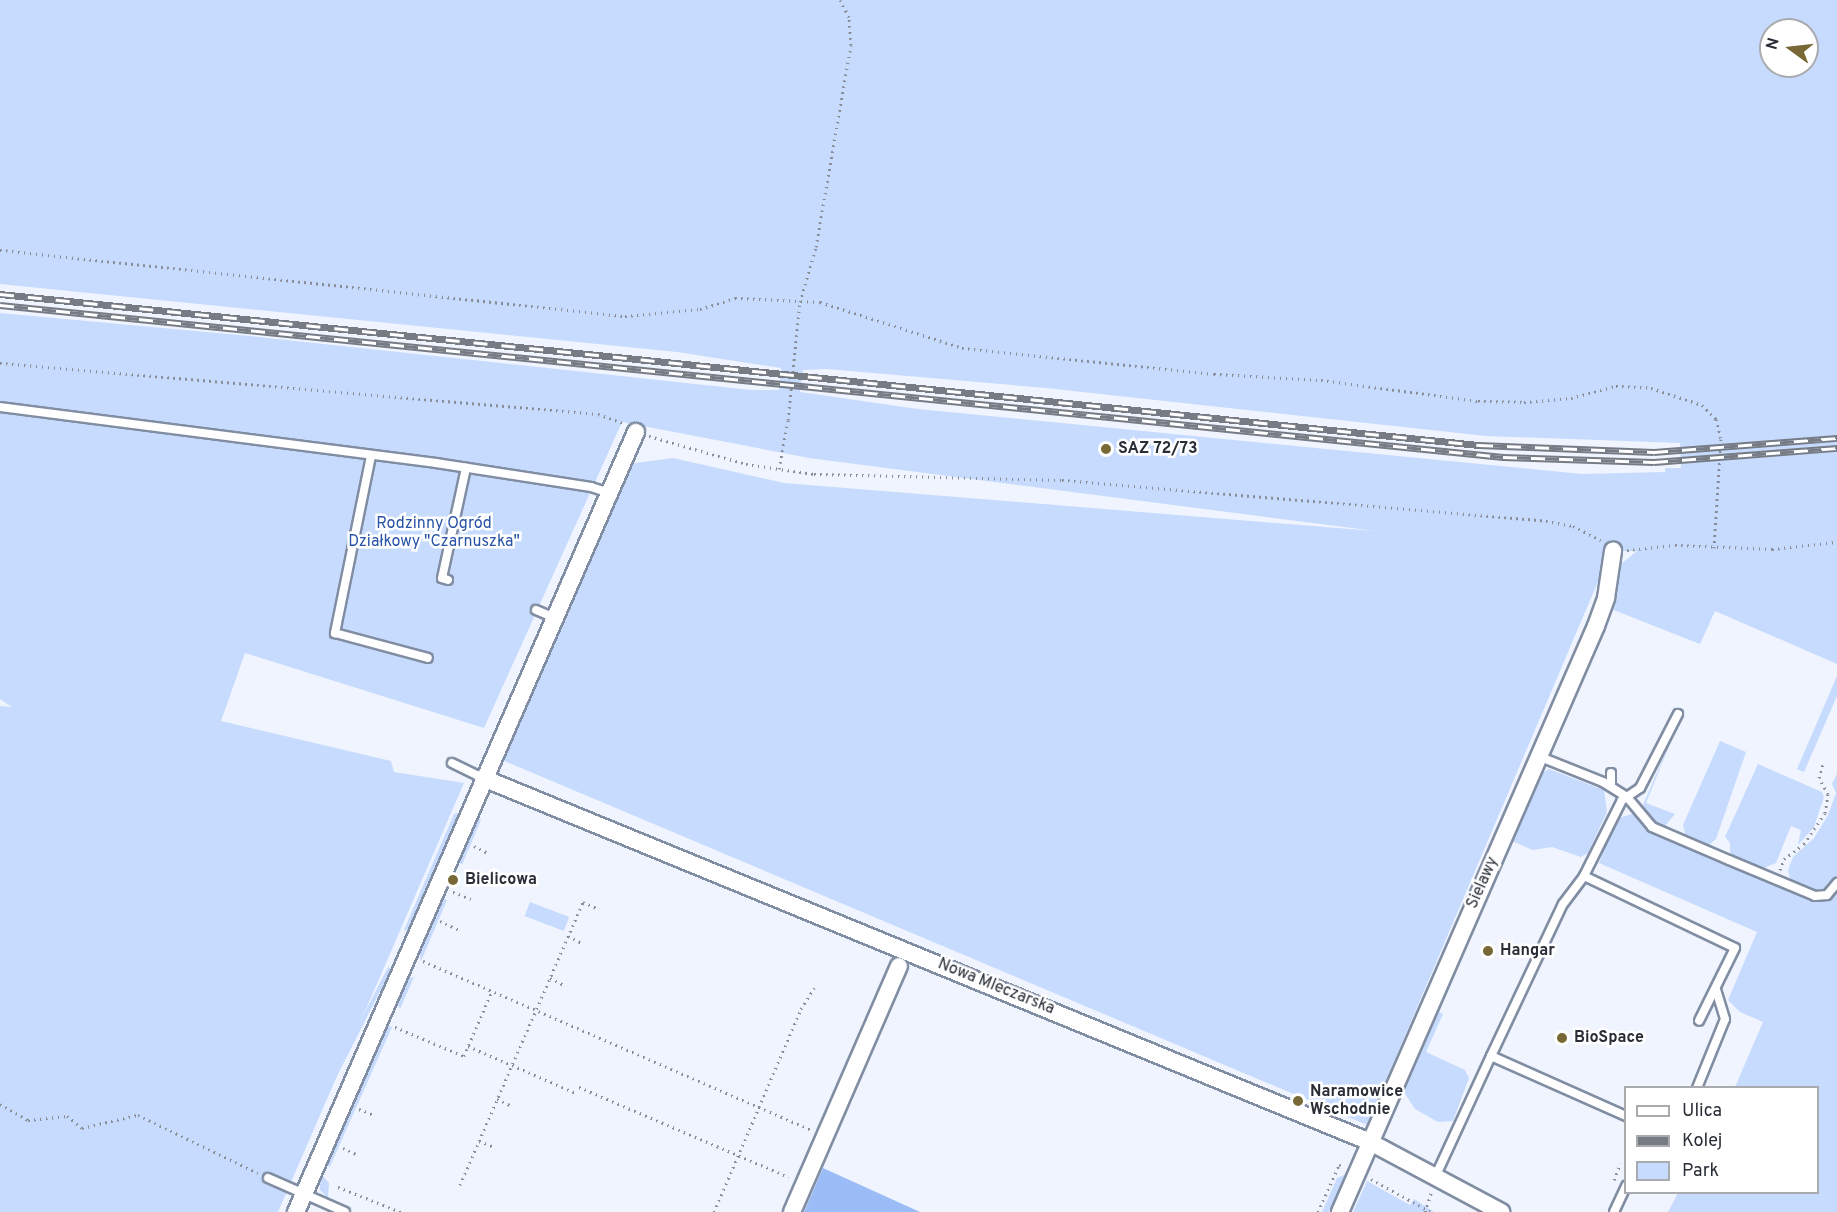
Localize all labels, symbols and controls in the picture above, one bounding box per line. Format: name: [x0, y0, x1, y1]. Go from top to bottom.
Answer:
north arrow: [1759, 18, 1819, 78]
text: N: [1762, 36, 1785, 52]
place label: SAZ 72/73: [1118, 439, 1198, 459]
marker: SAZ 72/73: [1099, 442, 1113, 456]
park label: Rodzinny Ogród Działkowy "Czarnuszka": [348, 514, 520, 552]
street label: Sielawy: [1463, 854, 1503, 912]
place label: Bielicowa: [465, 870, 537, 890]
marker: Bielicowa: [446, 873, 460, 887]
place label: Hangar: [1500, 941, 1555, 961]
marker: Hangar: [1481, 944, 1495, 958]
street label: Nowa Mleczarska: [935, 955, 1057, 1019]
place label: BioSpace: [1574, 1028, 1644, 1048]
marker: BioSpace: [1555, 1031, 1569, 1045]
place label: Naramowice Wschodnie: [1310, 1082, 1403, 1120]
legend: [1624, 1086, 1819, 1194]
marker: Naramowice Wschodnie: [1291, 1094, 1305, 1108]
text: Ulica: [1682, 1100, 1722, 1123]
text: Kolej: [1682, 1130, 1722, 1153]
text: Park: [1682, 1160, 1719, 1183]

